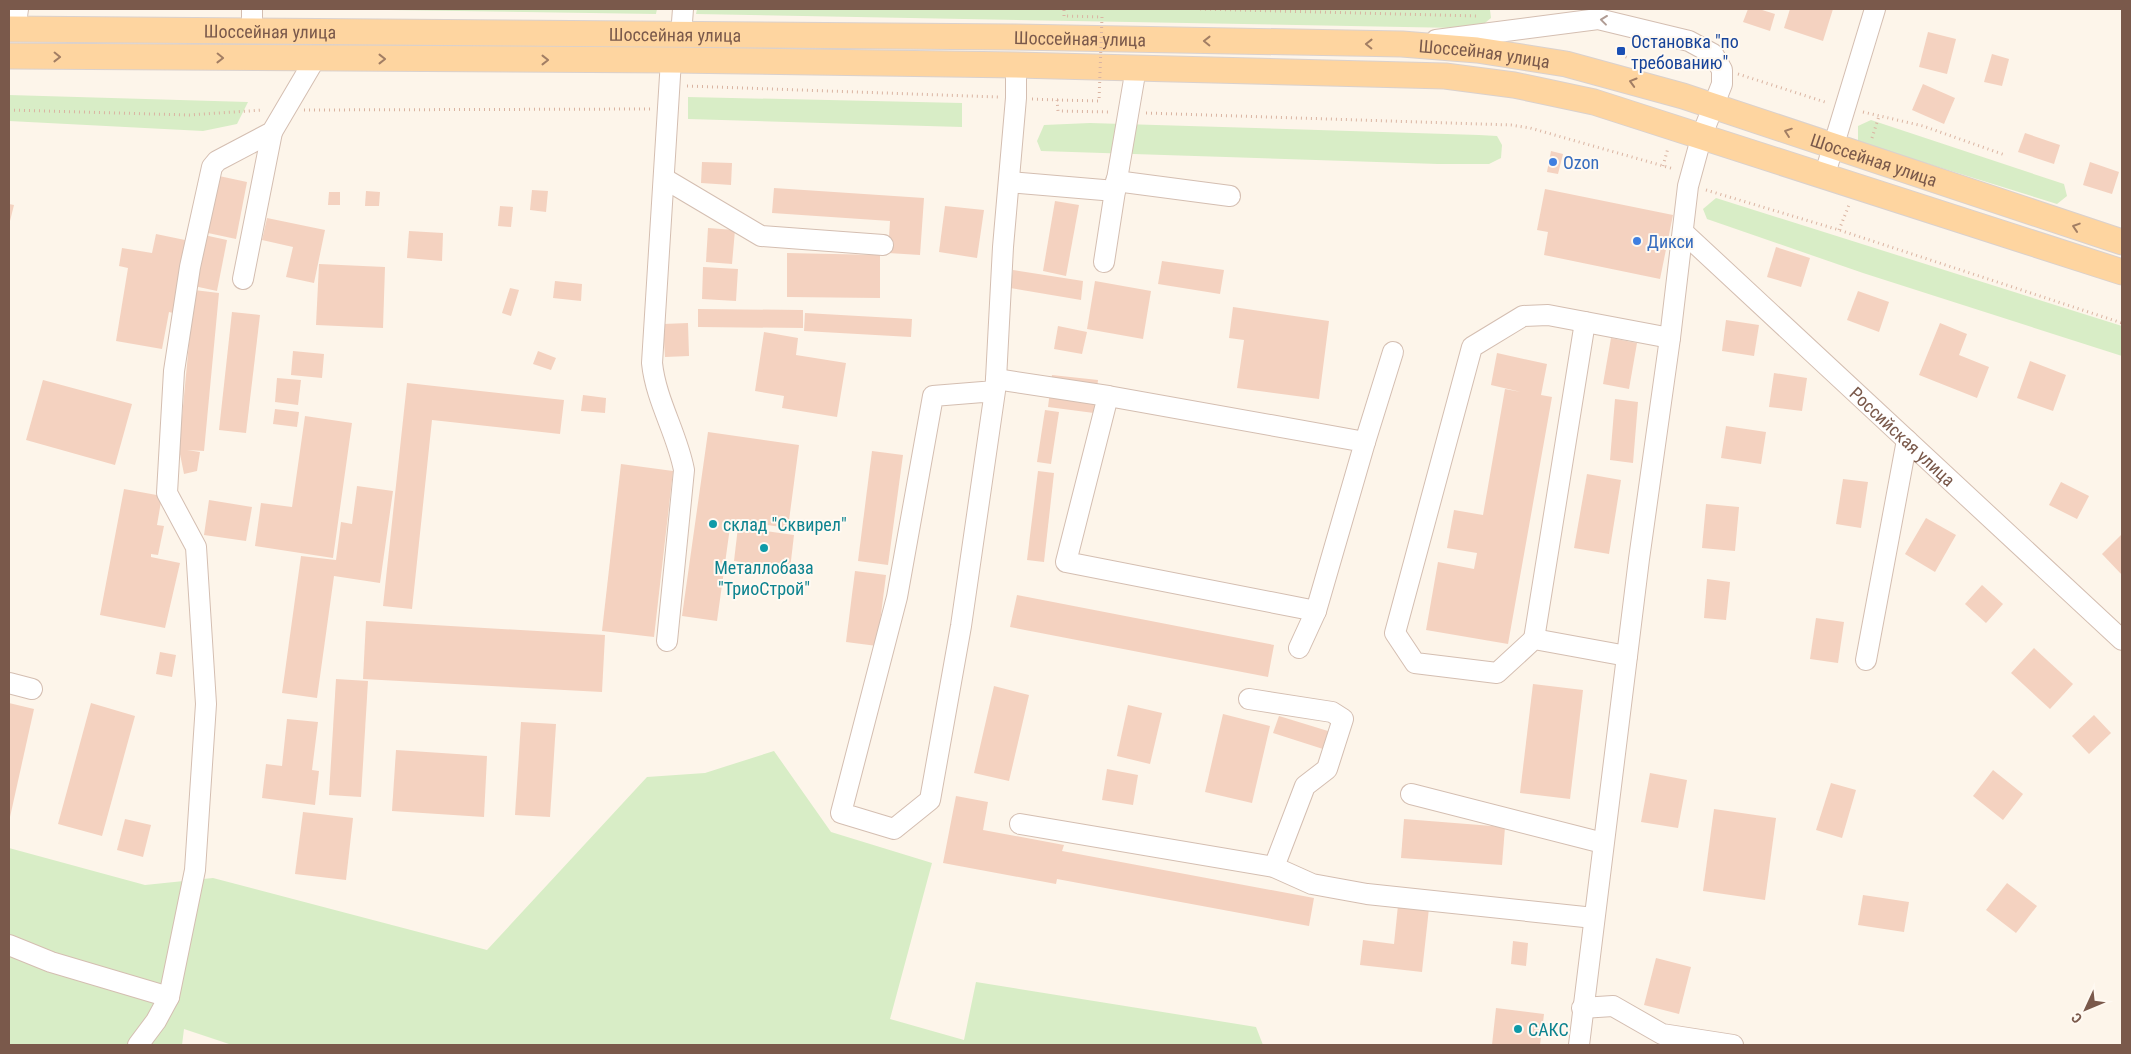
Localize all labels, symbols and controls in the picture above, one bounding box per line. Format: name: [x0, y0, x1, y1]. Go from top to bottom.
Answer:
one-way arrow: [1600, 15, 1608, 26]
street label: Шоссейная улица: [204, 20, 336, 42]
street label: Шоссейная улица: [609, 23, 741, 45]
street label: Шоссейная улица: [1014, 26, 1146, 50]
place label: Остановка "по требованию": [1631, 31, 1739, 73]
street label: Шоссейная улица: [1418, 35, 1551, 72]
one-way arrow: [1202, 36, 1210, 46]
one-way arrow: [1365, 39, 1372, 49]
marker: Остановка "по требованию": [1615, 45, 1627, 57]
one-way arrow: [54, 52, 62, 62]
one-way arrow: [216, 53, 224, 63]
one-way arrow: [379, 54, 387, 64]
one-way arrow: [542, 55, 549, 65]
one-way arrow: [1628, 77, 1637, 88]
one-way arrow: [1784, 127, 1792, 137]
street label: Шоссейная улица: [1808, 129, 1940, 190]
place label: Ozon: [1563, 152, 1599, 173]
marker: Ozon: [1547, 156, 1559, 168]
one-way arrow: [2072, 223, 2081, 233]
place label: Дикси: [1647, 231, 1694, 252]
marker: Дикси: [1631, 235, 1643, 247]
street label: Российская улица: [1846, 382, 1960, 490]
place label: склад "Сквирел": [723, 514, 847, 535]
marker: склад "Сквирел": [707, 518, 719, 530]
marker: Металлобаза "ТриоСтрой": [758, 542, 770, 554]
place label: Металлобаза "ТриоСтрой": [714, 557, 814, 599]
north arrow: [2061, 984, 2111, 1034]
text: С: [2068, 1010, 2085, 1026]
place label: САКС: [1528, 1019, 1569, 1040]
marker: САКС: [1512, 1023, 1524, 1035]

